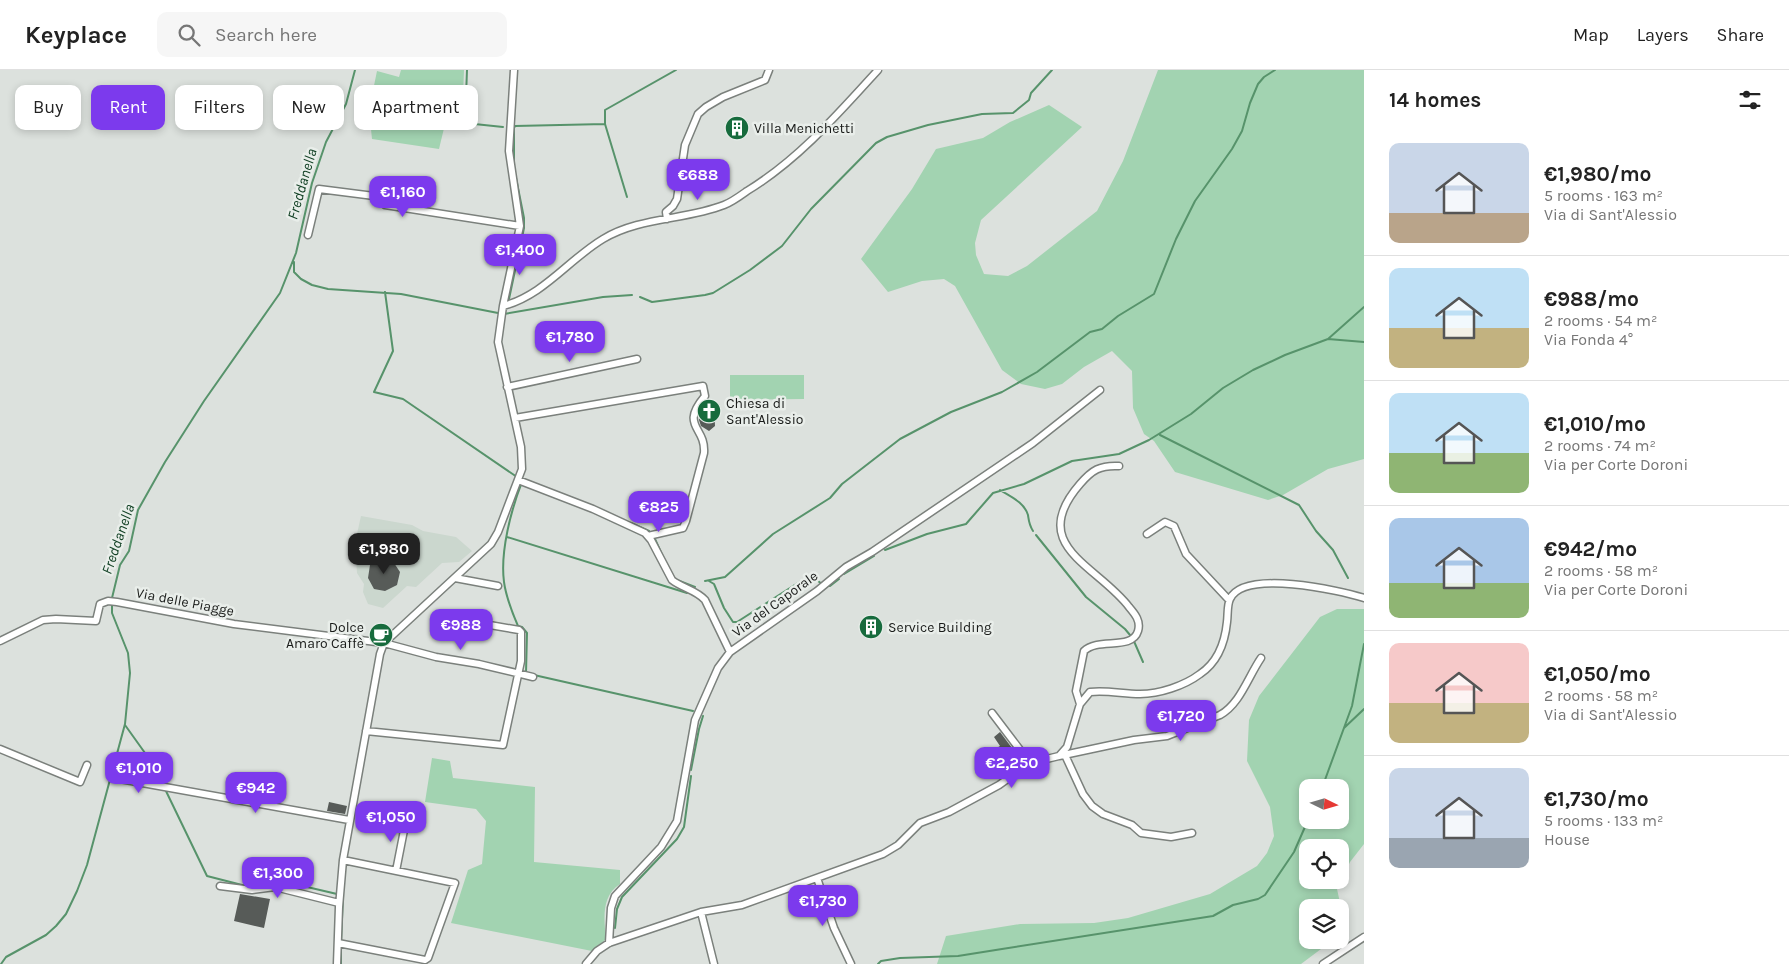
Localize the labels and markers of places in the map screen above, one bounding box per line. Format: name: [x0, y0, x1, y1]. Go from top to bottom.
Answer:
building icon: Villa Menichetti: [724, 115, 750, 141]
place label: Villa Menichetti: [754, 120, 854, 137]
pin: €688: [668, 158, 728, 201]
pin: €1,160: [362, 176, 444, 218]
pin: €1,400: [479, 234, 561, 276]
pin: €1,780: [529, 320, 611, 363]
place label: Chiesa di Sant'Alessio: [726, 395, 803, 428]
church icon: Chiesa di Sant'Alessio: [696, 398, 722, 424]
pin: €825: [629, 490, 689, 533]
pin: €1,980: [343, 532, 425, 575]
pin: €988: [431, 608, 491, 651]
building icon: Service Building: [858, 614, 884, 640]
place label: Dolce Amaro Caffè: [286, 619, 364, 652]
place label: Service Building: [888, 619, 992, 636]
cafe icon: Dolce Amaro Caffè: [368, 622, 394, 648]
pin: €1,720: [1140, 700, 1222, 742]
pin: €2,250: [971, 746, 1053, 789]
pin: €1,010: [98, 752, 180, 794]
pin: €942: [226, 772, 286, 814]
pin: €1,050: [350, 800, 432, 843]
pin: €1,300: [237, 856, 319, 899]
pin: €1,730: [782, 884, 864, 927]

